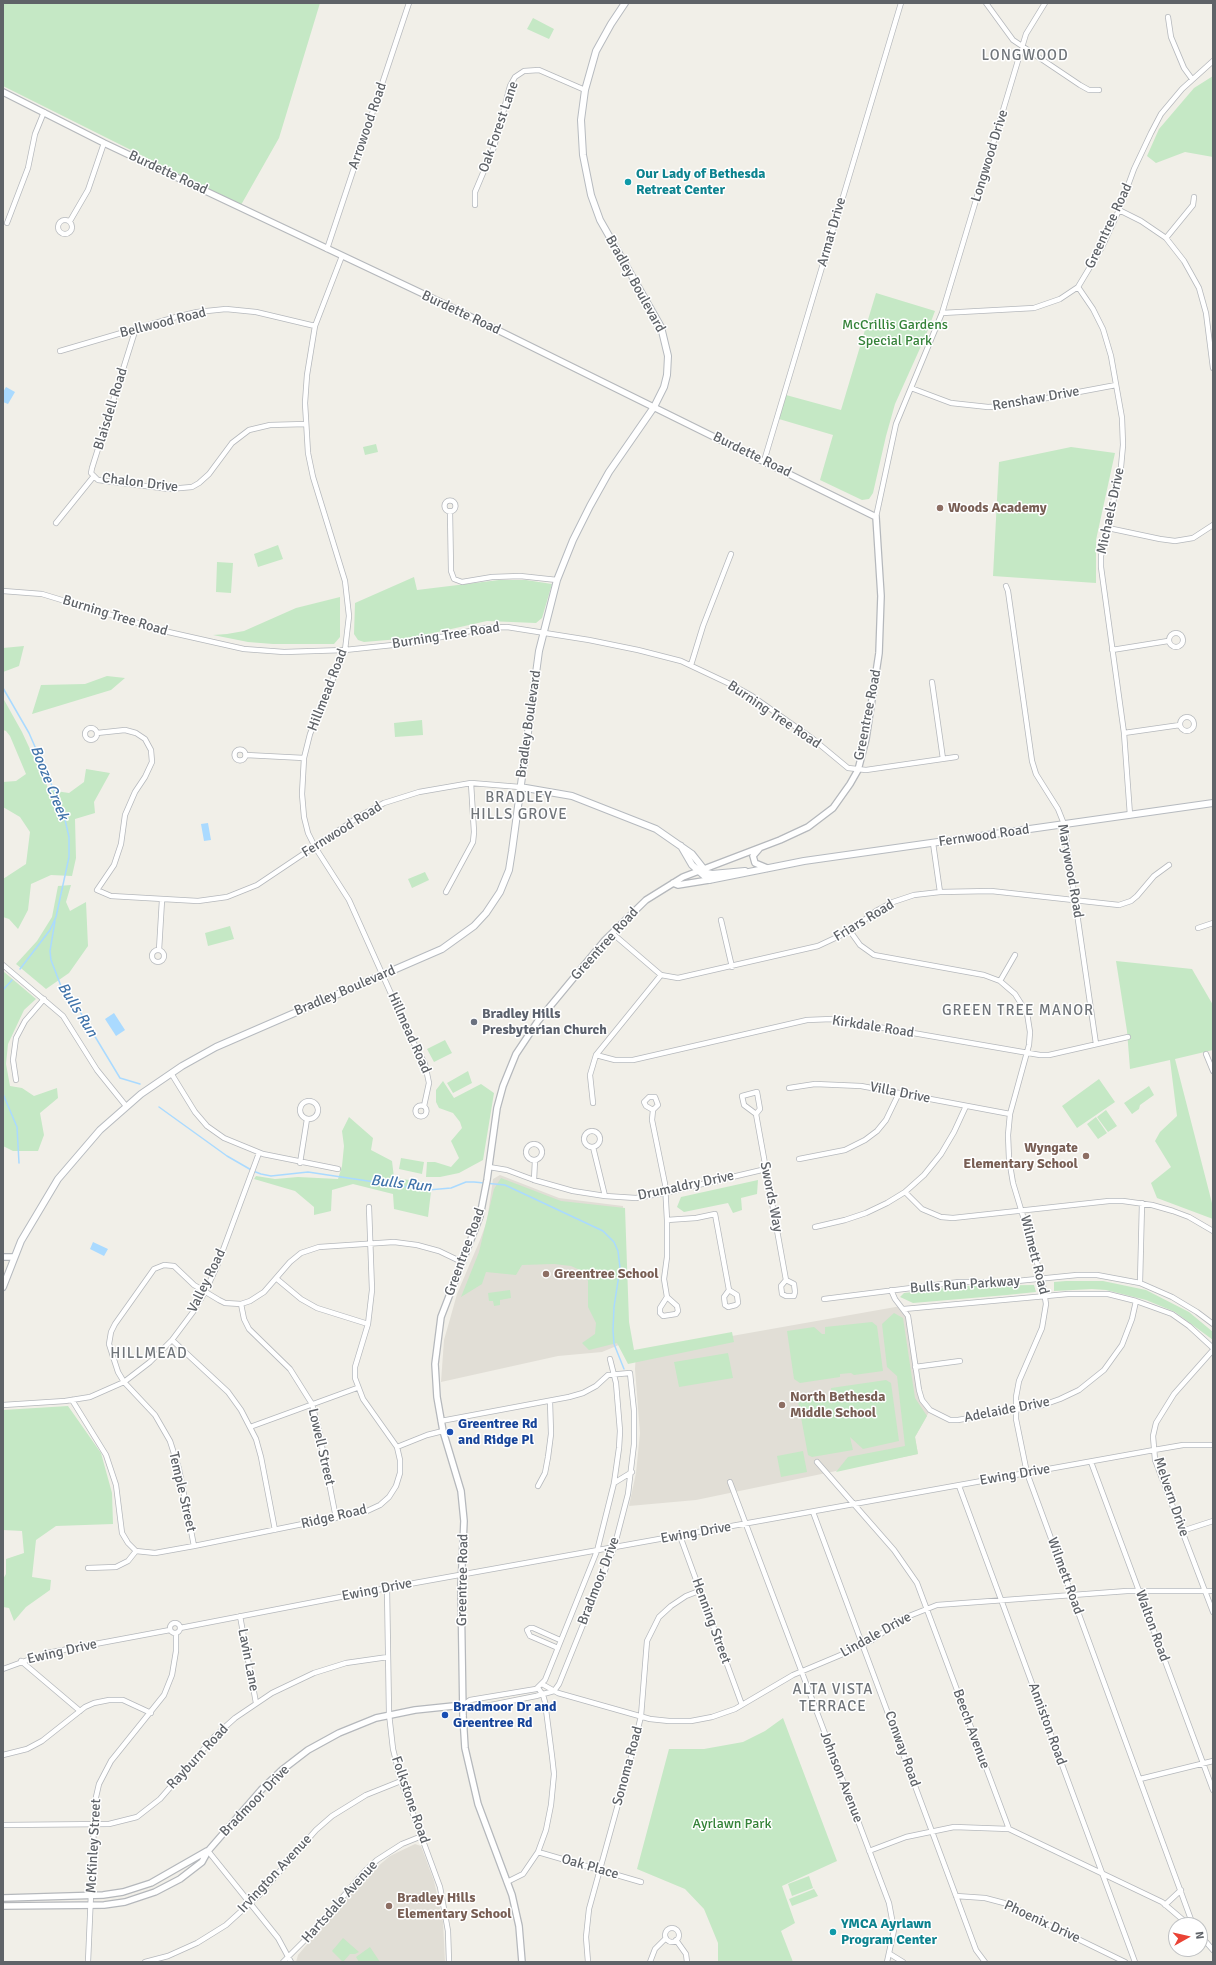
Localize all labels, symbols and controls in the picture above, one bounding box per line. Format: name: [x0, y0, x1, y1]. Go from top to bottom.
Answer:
district label: LONGWOOD: [981, 47, 1069, 65]
street label: Oak Forest Lane: [476, 79, 522, 175]
street label: Arrowood Road: [345, 80, 391, 172]
street label: Longwood Drive: [968, 108, 1012, 204]
street label: Burdette Road: [126, 147, 210, 199]
place label: Our Lady of Bethesda Retreat Center: [636, 166, 765, 198]
marker: Our Lady of Bethesda Retreat Center: [623, 177, 633, 187]
street label: Greentree Road: [1082, 181, 1136, 271]
street label: Armat Drive: [814, 196, 850, 268]
street label: Bradley Boulevard: [601, 233, 669, 335]
street label: Burdette Road: [419, 287, 503, 339]
street label: Bellwood Road: [118, 304, 208, 342]
park label: McCrillis Gardens Special Park: [842, 317, 948, 350]
street label: Blaisdell Road: [91, 366, 131, 452]
street label: Renshaw Drive: [991, 383, 1081, 415]
street label: Burdette Road: [710, 429, 794, 481]
street label: Michaels Drive: [1094, 466, 1128, 556]
street label: Chalon Drive: [101, 470, 179, 496]
place label: Woods Academy: [948, 500, 1047, 516]
marker: Woods Academy: [935, 503, 945, 513]
street label: Burning Tree Road: [60, 592, 170, 640]
street label: Burning Tree Road: [391, 619, 501, 653]
street label: Hillmead Road: [305, 646, 351, 734]
street label: Greentree Road: [851, 668, 885, 762]
street label: Bradley Boulevard: [513, 669, 545, 779]
street label: Burning Tree Road: [724, 678, 824, 752]
water label: Booze Creek: [26, 743, 72, 823]
district label: BRADLEY HILLS GROVE: [470, 789, 568, 824]
street label: Fernwood Road: [299, 799, 385, 861]
street label: Fernwood Road: [938, 821, 1030, 851]
street label: Marywood Road: [1053, 823, 1087, 919]
street label: Friars Road: [831, 896, 897, 946]
street label: Greentree Road: [568, 904, 642, 984]
street label: Bradley Boulevard: [292, 962, 398, 1020]
water label: Bulls Run: [53, 979, 101, 1041]
street label: Hillmead Road: [384, 990, 434, 1076]
district label: GREEN TREE MANOR: [942, 1002, 1094, 1020]
place label: Bradley Hills Presbyterian Church: [482, 1006, 607, 1038]
street label: Kirkdale Road: [831, 1012, 915, 1042]
marker: Bradley Hills Presbyterian Church: [469, 1017, 479, 1027]
street label: Villa Drive: [868, 1079, 932, 1107]
place label: Wyngate Elementary School: [963, 1140, 1078, 1172]
marker: Wyngate Elementary School: [1081, 1151, 1091, 1161]
street label: Swords Way: [756, 1160, 786, 1234]
street label: Drumaldry Drive: [636, 1168, 736, 1204]
water label: Bulls Run: [370, 1172, 432, 1196]
street label: Greentree Road: [441, 1206, 489, 1298]
street label: Wilmett Road: [1016, 1214, 1052, 1296]
street label: Valley Road: [184, 1246, 230, 1316]
place label: Greentree School: [554, 1266, 659, 1282]
marker: Greentree School: [541, 1269, 551, 1279]
street label: Bulls Run Parkway: [909, 1273, 1021, 1297]
district label: HILLMEAD: [110, 1345, 188, 1363]
place label: North Bethesda Middle School: [790, 1389, 885, 1422]
street label: Adelaide Drive: [963, 1393, 1051, 1427]
marker: North Bethesda Middle School: [777, 1400, 787, 1410]
street label: Lowell Street: [304, 1407, 338, 1487]
place label: Greentree Rd and Ridge Pl: [458, 1416, 538, 1448]
marker: Greentree Rd and Ridge Pl: [445, 1427, 455, 1437]
street label: Temple Street: [165, 1450, 199, 1534]
street label: Melvern Drive: [1150, 1455, 1192, 1539]
street label: Ewing Drive: [978, 1461, 1052, 1489]
street label: Ridge Road: [299, 1501, 369, 1533]
street label: Ewing Drive: [659, 1519, 733, 1547]
street label: Greentree Road: [454, 1534, 472, 1626]
street label: Bradmoor Drive: [574, 1535, 624, 1627]
street label: Wilmett Road: [1043, 1535, 1087, 1617]
street label: Ewing Drive: [340, 1575, 414, 1605]
street label: Henning Street: [688, 1576, 734, 1666]
street label: Walton Road: [1131, 1588, 1173, 1664]
street label: Lindale Drive: [838, 1609, 914, 1661]
street label: Lavin Lane: [234, 1627, 262, 1693]
street label: Ewing Drive: [25, 1636, 99, 1668]
street label: Anniston Road: [1024, 1680, 1070, 1768]
district label: ALTA VISTA TERRACE: [793, 1681, 873, 1716]
street label: Beech Avenue: [949, 1687, 993, 1771]
place label: Bradmoor Dr and Greentree Rd: [453, 1699, 557, 1732]
street label: Conway Road: [881, 1709, 923, 1789]
marker: Bradmoor Dr and Greentree Rd: [440, 1710, 450, 1720]
street label: Rayburn Road: [164, 1721, 232, 1793]
street label: Sonoma Road: [609, 1725, 647, 1807]
street label: Johnson Avenue: [816, 1729, 866, 1825]
street label: Folkstone Road: [387, 1754, 433, 1846]
street label: Bradmoor Drive: [217, 1762, 293, 1840]
street label: McKinley Street: [83, 1798, 105, 1894]
park label: Ayrlawn Park: [693, 1816, 771, 1832]
street label: Irvington Avenue: [234, 1831, 316, 1917]
street label: Oak Place: [559, 1851, 621, 1883]
street label: Hartsdale Avenue: [299, 1857, 381, 1947]
place label: Bradley Hills Elementary School: [397, 1890, 512, 1922]
street label: Phoenix Drive: [1001, 1897, 1083, 1947]
marker: Bradley Hills Elementary School: [384, 1901, 394, 1911]
place label: YMCA Ayrlawn Program Center: [841, 1916, 937, 1948]
north arrow: [1168, 1917, 1208, 1957]
marker: YMCA Ayrlawn Program Center: [828, 1927, 838, 1937]
text: N: [1192, 1931, 1206, 1940]

